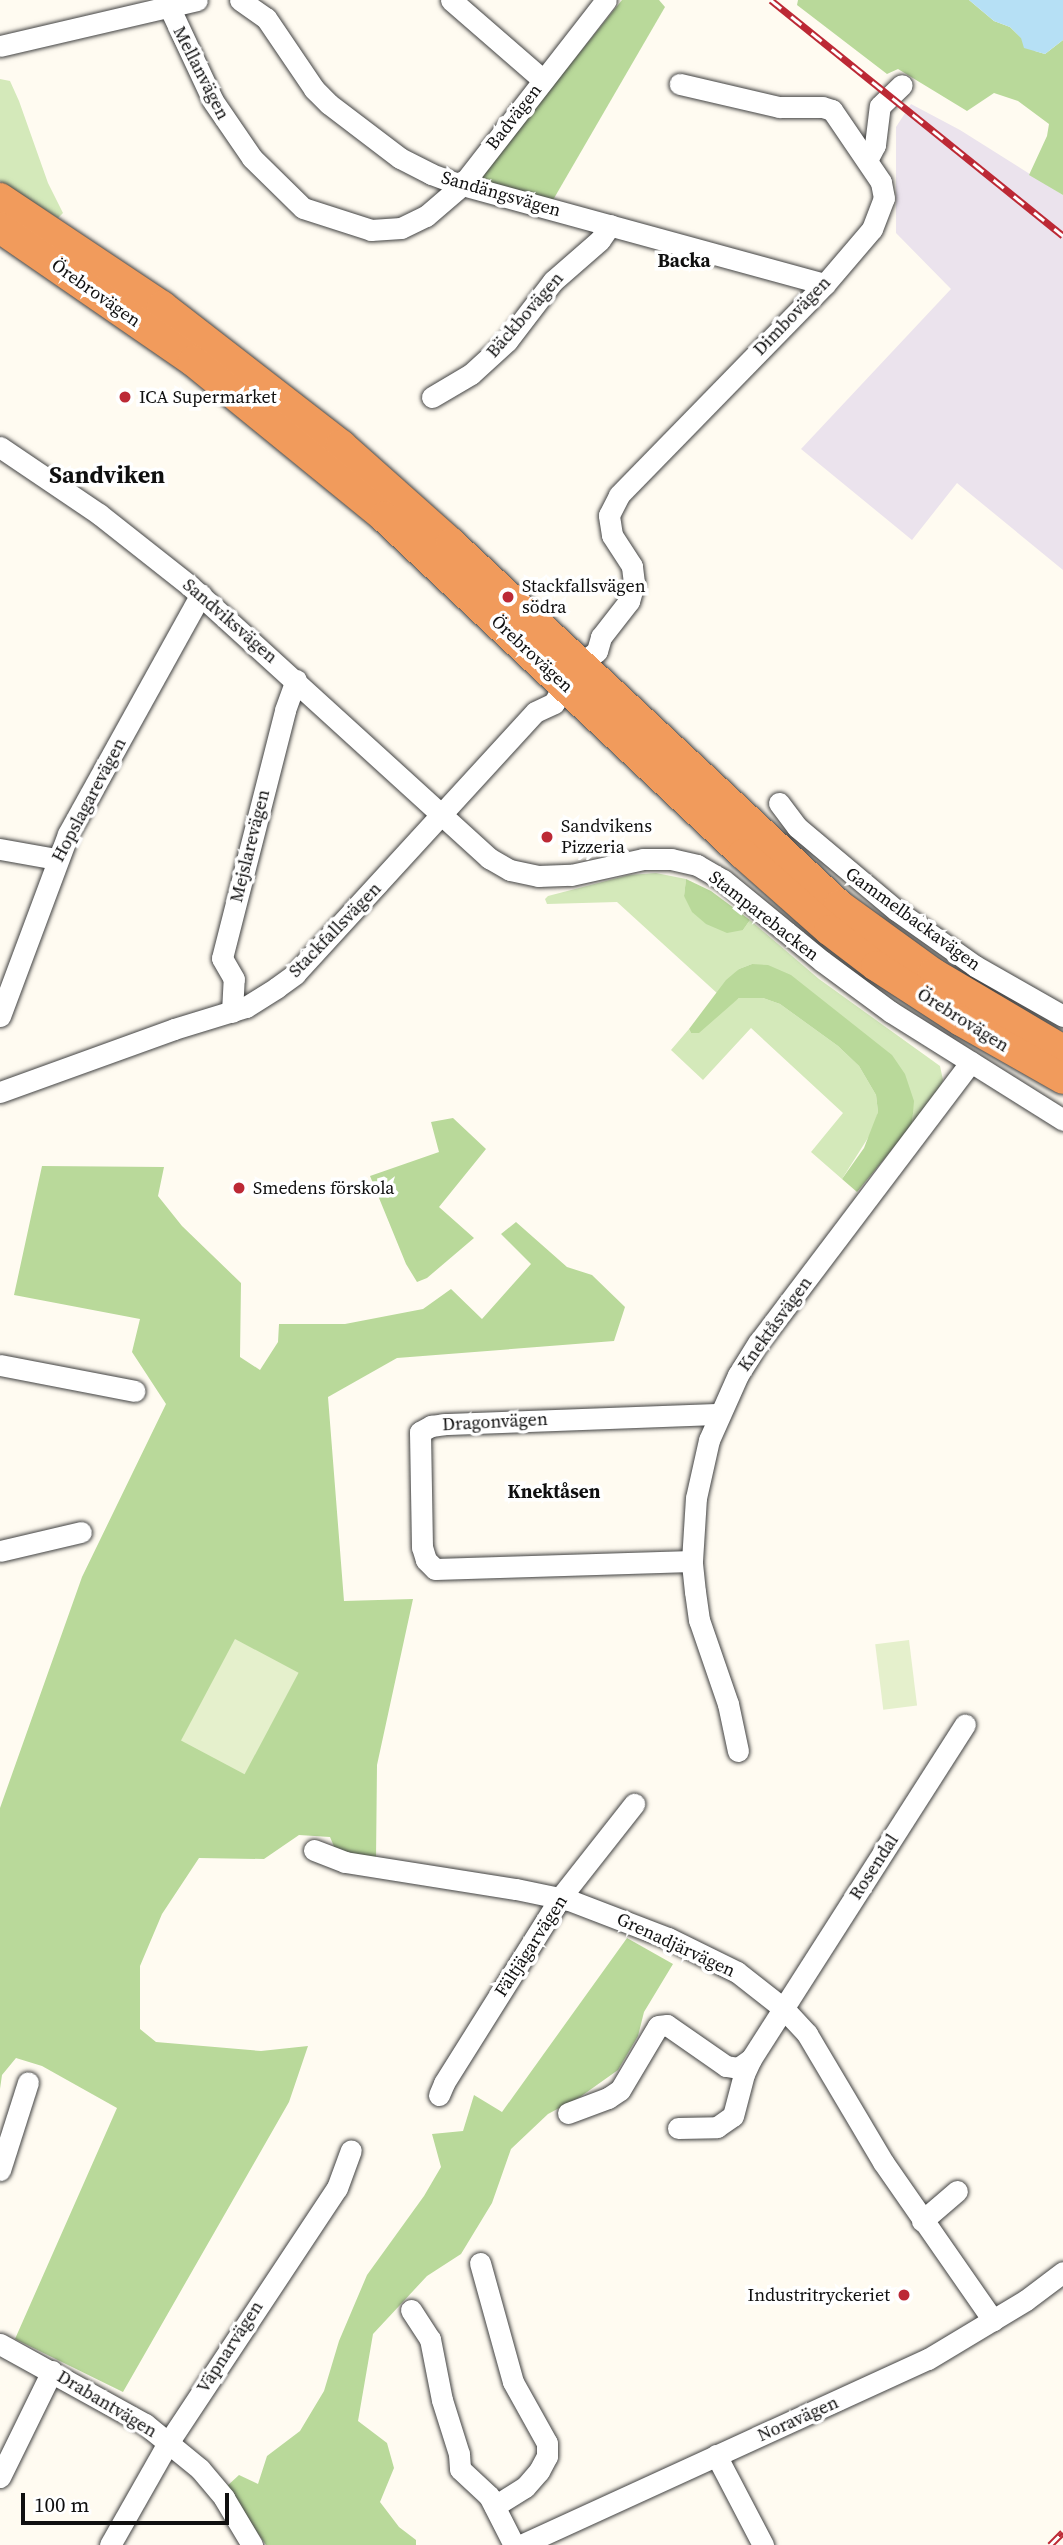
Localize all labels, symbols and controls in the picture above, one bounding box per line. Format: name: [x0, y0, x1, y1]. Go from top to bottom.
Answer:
street label: Mellanvägen: [168, 23, 234, 123]
street label: Badvägen: [482, 80, 546, 154]
street label: Sandängsvägen: [439, 167, 563, 221]
district label: Backa: [657, 250, 711, 272]
street label: Örebrovägen: [47, 254, 145, 332]
street label: Bäckbovägen: [482, 268, 568, 362]
street label: Dimbovägen: [749, 272, 835, 360]
place label: ICA Supermarket: [139, 386, 277, 408]
marker: ICA Supermarket: [117, 389, 133, 405]
district label: Sandviken: [49, 461, 165, 489]
street label: Sandviksvägen: [178, 574, 282, 668]
place label: Stackfallsvägen södra: [522, 576, 646, 618]
marker: Stackfallsvägen södra: [500, 589, 516, 605]
street label: Örebrovägen: [487, 611, 577, 697]
street label: Hopslagarevägen: [47, 734, 131, 866]
street label: Mejslarevägen: [226, 787, 274, 905]
place label: Sandvikens Pizzeria: [561, 816, 652, 858]
marker: Sandvikens Pizzeria: [539, 829, 555, 845]
street label: Gammelbackavägen: [841, 863, 985, 975]
street label: Stamparebacken: [705, 866, 823, 966]
street label: Stackfallsvägen: [284, 878, 386, 982]
street label: Örebrovägen: [913, 983, 1013, 1057]
place label: Smedens förskola: [253, 1177, 394, 1199]
marker: Smedens förskola: [231, 1180, 247, 1196]
street label: Knektåsvägen: [733, 1273, 817, 1375]
street label: Dragonvägen: [442, 1408, 548, 1436]
district label: Knektåsen: [508, 1481, 600, 1503]
street label: Rosendal: [845, 1830, 903, 1904]
street label: Fältjägarvägen: [490, 1891, 572, 2001]
street label: Grenadjärvägen: [613, 1908, 739, 1982]
place label: Industritryckeriet: [747, 2284, 890, 2306]
marker: Industritryckeriet: [896, 2287, 912, 2303]
street label: Väpnarvägen: [192, 2297, 268, 2397]
street label: Drabantvägen: [53, 2366, 161, 2442]
street label: Noravägen: [754, 2392, 842, 2446]
scale bar: [24, 2478, 233, 2522]
text: 100 m: [34, 2490, 89, 2519]

